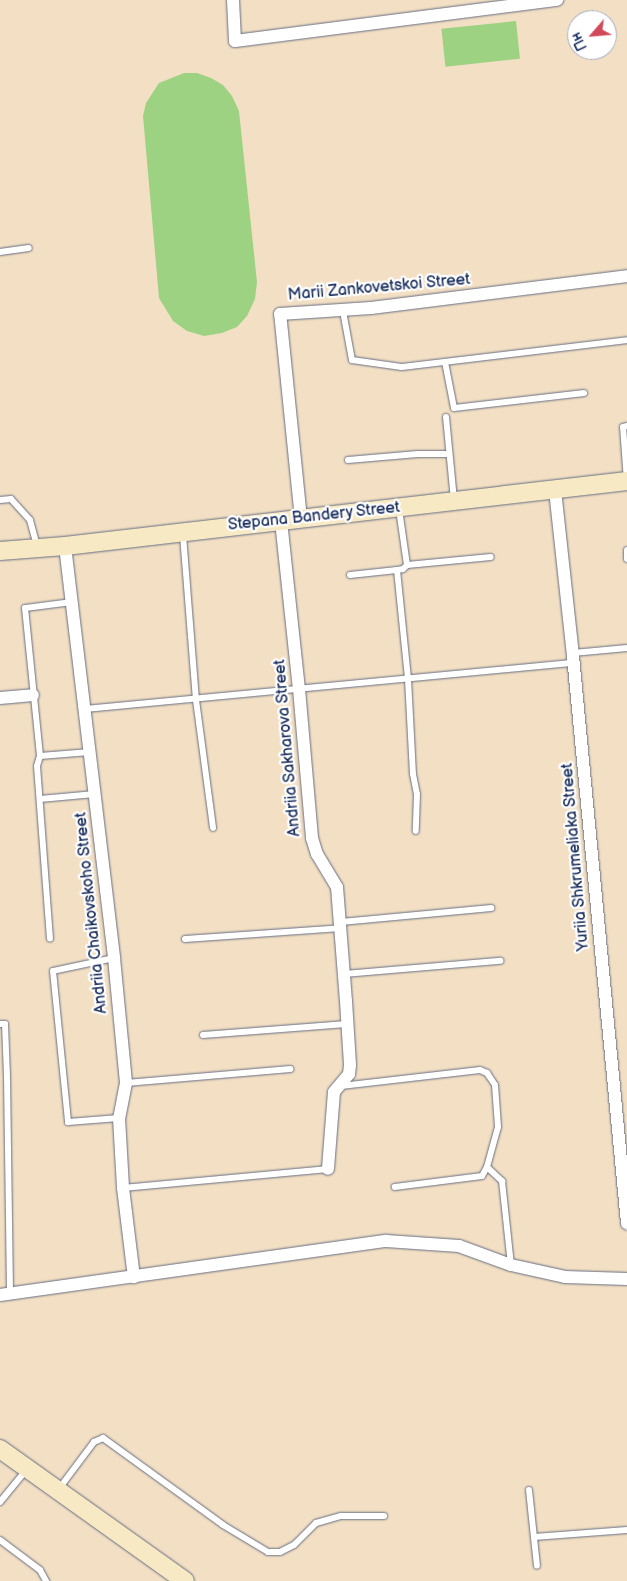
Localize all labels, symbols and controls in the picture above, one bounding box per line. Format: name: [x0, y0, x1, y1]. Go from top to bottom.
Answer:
north arrow: [567, 10, 617, 60]
text: Пн: [567, 29, 591, 54]
street label: Marii Zankovetskoi Street: [287, 270, 471, 306]
street label: Stepana Bandery Street: [226, 498, 402, 536]
street label: Andriia Sakharova Street: [271, 658, 305, 838]
street label: Yuriia Shkrumeliaka Street: [558, 762, 594, 952]
street label: Andriia Chaikovskoho Street: [72, 811, 112, 1015]

